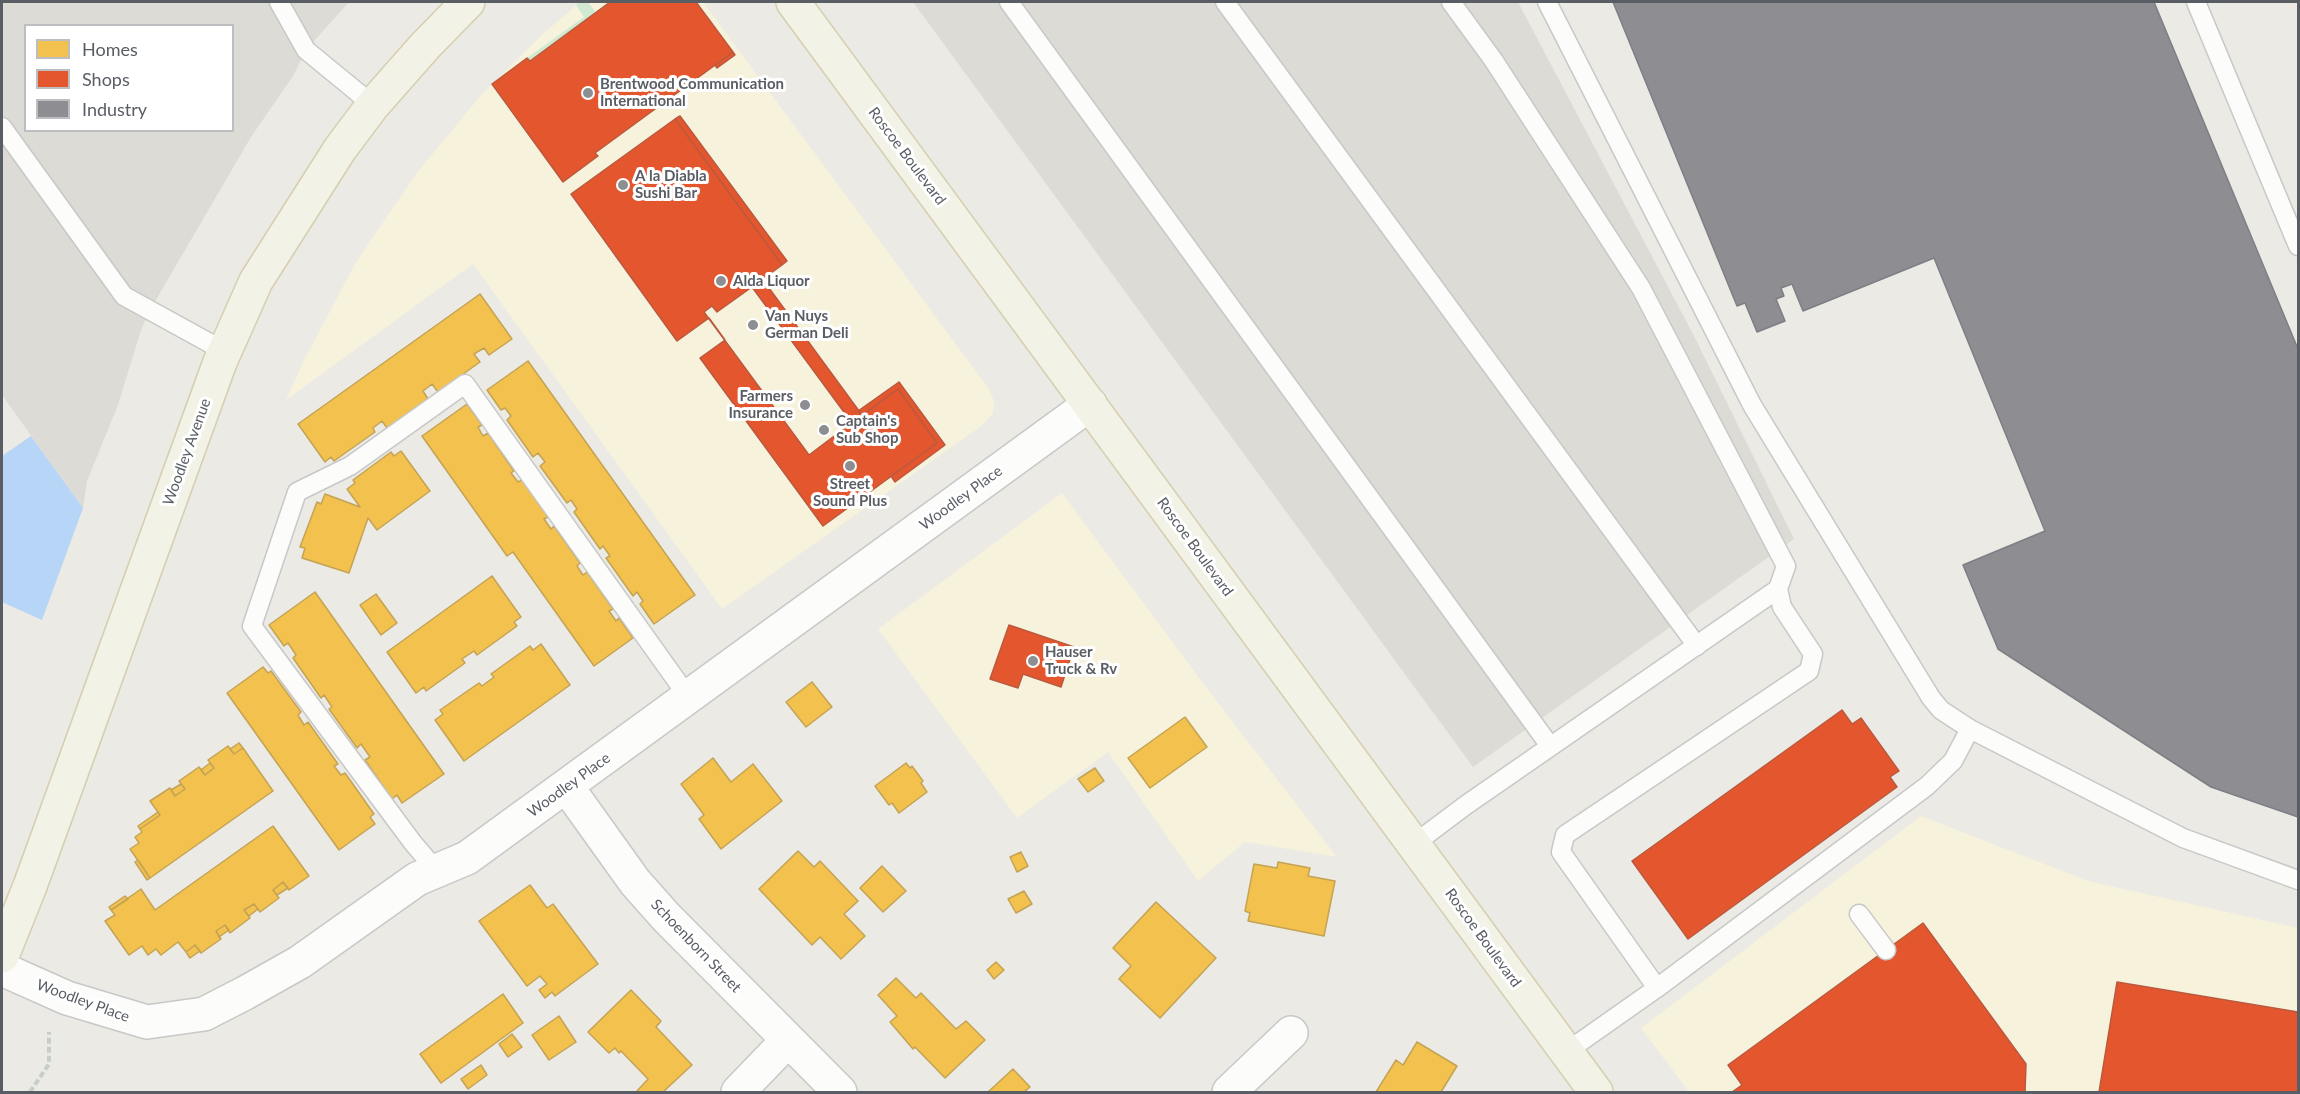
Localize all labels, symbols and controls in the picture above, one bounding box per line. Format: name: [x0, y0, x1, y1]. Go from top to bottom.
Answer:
legend: [24, 24, 234, 132]
text: Homes: [82, 38, 138, 60]
text: Shops: [82, 68, 130, 90]
place label: Brentwood Communication International: [600, 75, 784, 110]
marker: Brentwood Communication International: [581, 86, 595, 100]
text: Industry: [82, 98, 147, 120]
street label: Roscoe Boulevard: [864, 104, 950, 208]
place label: A la Diabla Sushi Bar: [635, 167, 707, 202]
marker: A la Diabla Sushi Bar: [616, 178, 630, 192]
place label: Alda Liquor: [733, 272, 810, 290]
marker: Alda Liquor: [714, 274, 728, 288]
place label: Van Nuys German Deli: [765, 307, 849, 342]
marker: Van Nuys German Deli: [746, 318, 760, 332]
place label: Farmers Insurance: [728, 387, 793, 422]
street label: Woodley Avenue: [159, 396, 215, 508]
marker: Farmers Insurance: [798, 398, 812, 412]
place label: Captain's Sub Shop: [836, 412, 898, 447]
marker: Captain's Sub Shop: [817, 423, 831, 437]
marker: Street Sound Plus: [843, 459, 857, 473]
street label: Woodley Place: [916, 462, 1006, 534]
place label: Street Sound Plus: [813, 475, 887, 510]
street label: Roscoe Boulevard: [1153, 494, 1237, 600]
place label: Hauser Truck & Rv: [1045, 643, 1117, 678]
marker: Hauser Truck & Rv: [1026, 654, 1040, 668]
street label: Woodley Place: [524, 749, 614, 821]
street label: Roscoe Boulevard: [1441, 885, 1525, 991]
street label: Schoenborn Street: [647, 896, 745, 996]
street label: Woodley Place: [34, 976, 132, 1026]

